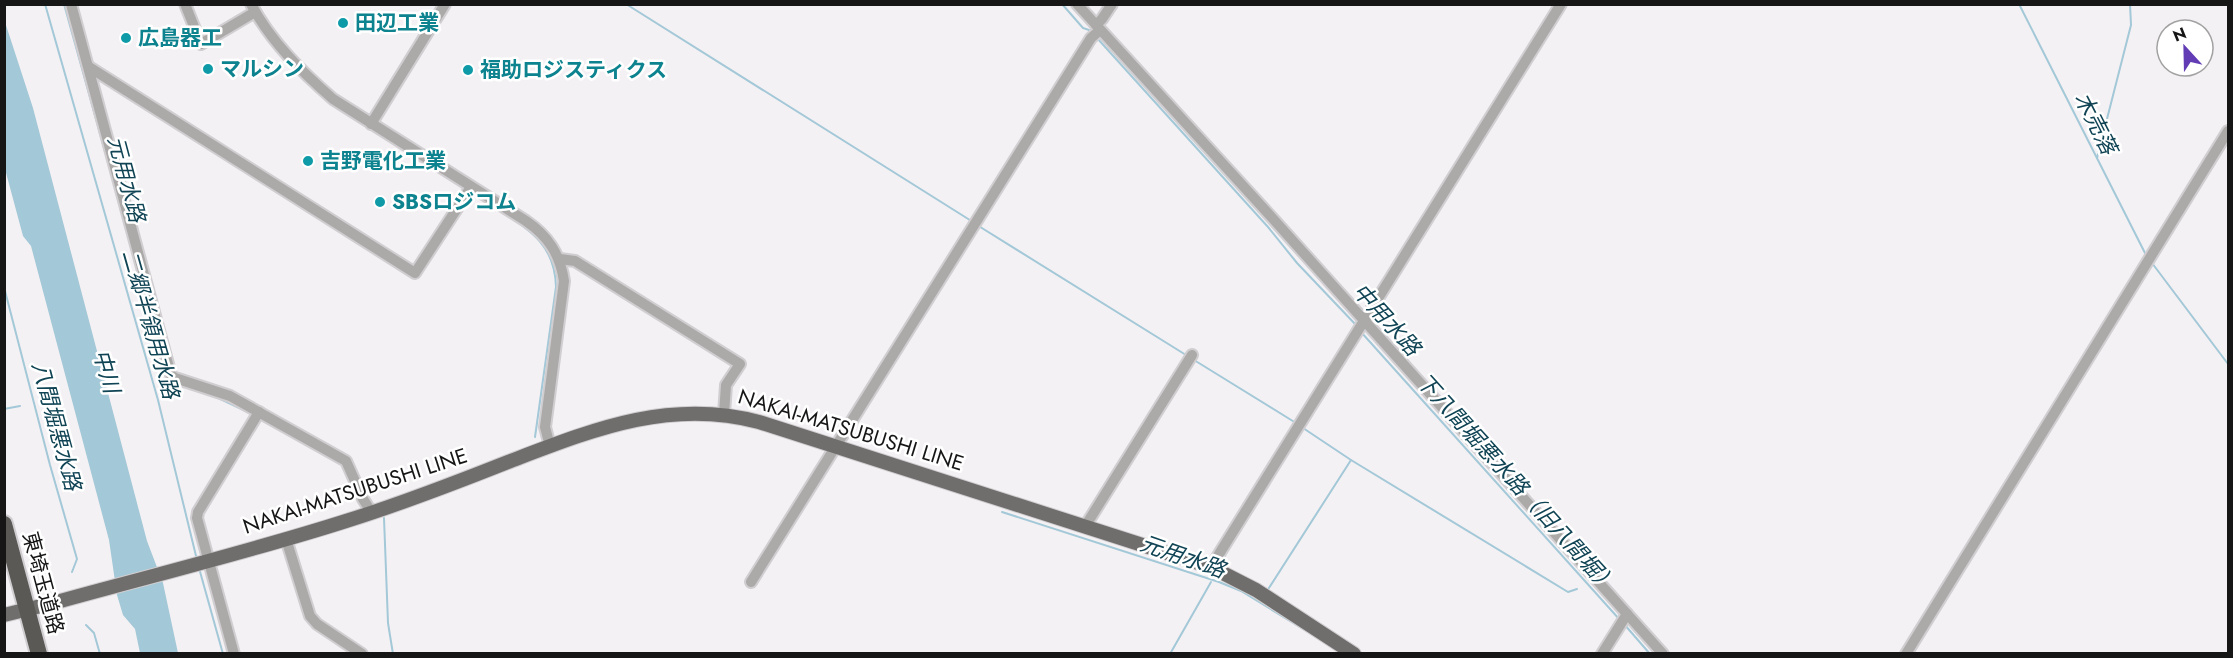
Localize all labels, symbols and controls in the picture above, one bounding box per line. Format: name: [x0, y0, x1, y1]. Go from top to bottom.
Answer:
place label: 田辺工業: [355, 8, 439, 38]
marker: 田辺工業: [336, 16, 350, 30]
north arrow: [2155, 18, 2215, 78]
text: N: [2169, 22, 2190, 48]
place label: 広島器工: [138, 23, 222, 53]
marker: 広島器工: [119, 31, 133, 45]
place label: マルシン: [220, 54, 304, 84]
place label: 福助ロジスティクス: [480, 55, 667, 85]
marker: マルシン: [201, 62, 215, 76]
marker: 福助ロジスティクス: [461, 63, 475, 77]
water label: 木売落: [2067, 86, 2127, 162]
water label: 元用水路: [100, 132, 154, 228]
place label: 吉野電化工業: [320, 146, 446, 176]
marker: 吉野電化工業: [301, 154, 315, 168]
place label: SBSロジコム: [392, 187, 516, 217]
marker: SBSロジコム: [373, 195, 387, 209]
water label: 二郷半領用水路: [114, 246, 188, 404]
water label: 中用水路: [1346, 276, 1430, 364]
water label: 中川: [86, 345, 129, 398]
water label: 八間堀悪水路: [24, 358, 90, 496]
water label: 下八間堀悪水路（旧八間堀）: [1409, 366, 1625, 600]
street label: NAKAI-MATSUBUSHI LINE: [734, 381, 968, 479]
street label: NAKAI-MATSUBUSHI LINE: [239, 441, 471, 541]
water label: 元用水路: [1136, 527, 1232, 586]
street label: 東埼玉道路: [15, 528, 71, 638]

